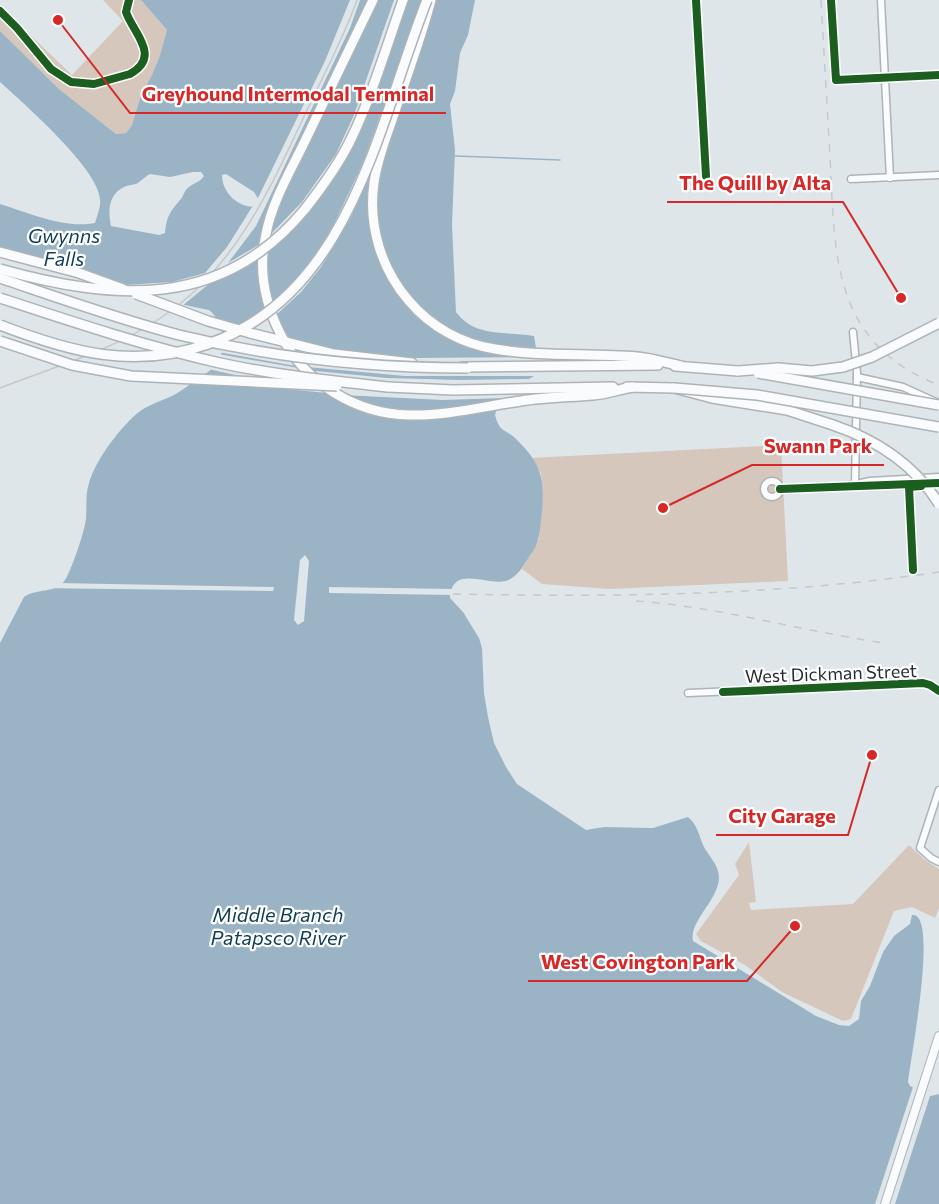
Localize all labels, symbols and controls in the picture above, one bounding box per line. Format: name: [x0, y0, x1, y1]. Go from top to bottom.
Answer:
callout: Greyhound Intermodal Terminal: [130, 75, 446, 113]
text: Greyhound Intermodal Terminal: [142, 81, 434, 105]
callout: The Quill by Alta: [667, 164, 843, 202]
text: The Quill by Alta: [679, 170, 831, 194]
water label: Gwynns Falls: [28, 223, 100, 270]
callout: Swann Park: [752, 427, 884, 465]
text: Swann Park: [764, 433, 873, 457]
street label: West Dickman Street: [745, 659, 917, 687]
callout: City Garage: [716, 797, 848, 835]
text: City Garage: [728, 803, 836, 827]
water label: Middle Branch Patapsco River: [210, 902, 347, 949]
callout: West Covington Park: [528, 943, 747, 981]
text: West Covington Park: [541, 949, 736, 973]

